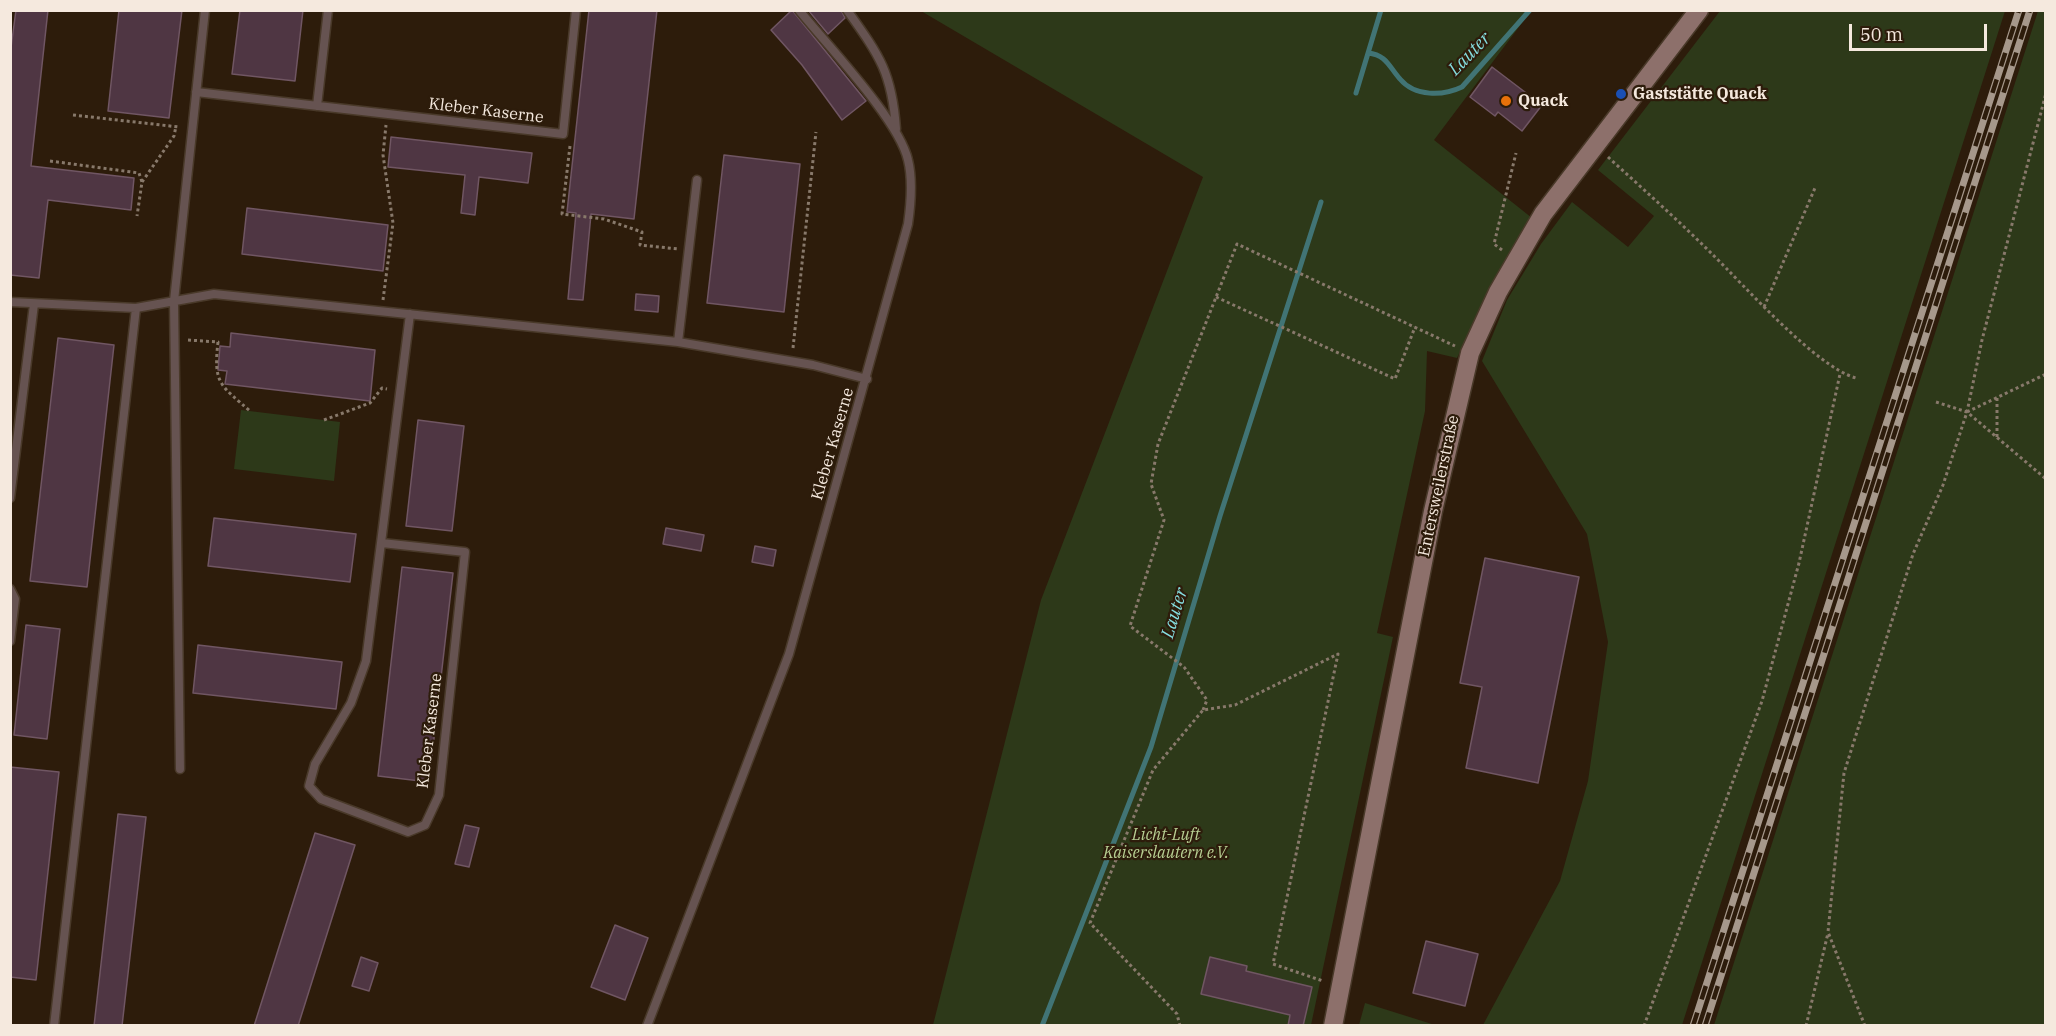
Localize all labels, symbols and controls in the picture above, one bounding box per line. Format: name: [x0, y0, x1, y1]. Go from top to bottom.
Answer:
scale bar: [1852, 12, 1990, 50]
text: 50 m: [1860, 23, 1903, 46]
water label: Lauter: [1444, 28, 1496, 80]
place label: Gaststätte Quack: [1633, 84, 1767, 104]
marker: Gaststätte Quack: [1614, 87, 1628, 101]
place label: Quack: [1518, 91, 1568, 111]
street label: Kleber Kaserne: [427, 94, 545, 128]
marker: Quack: [1499, 94, 1513, 108]
street label: Kleber Kaserne: [808, 386, 858, 502]
street label: Entersweilerstraße: [1415, 414, 1463, 558]
water label: Lauter: [1157, 585, 1193, 641]
street label: Kleber Kaserne: [413, 672, 447, 790]
park label: Licht-Luft Kaiserslautern e.V.: [1103, 825, 1229, 863]

